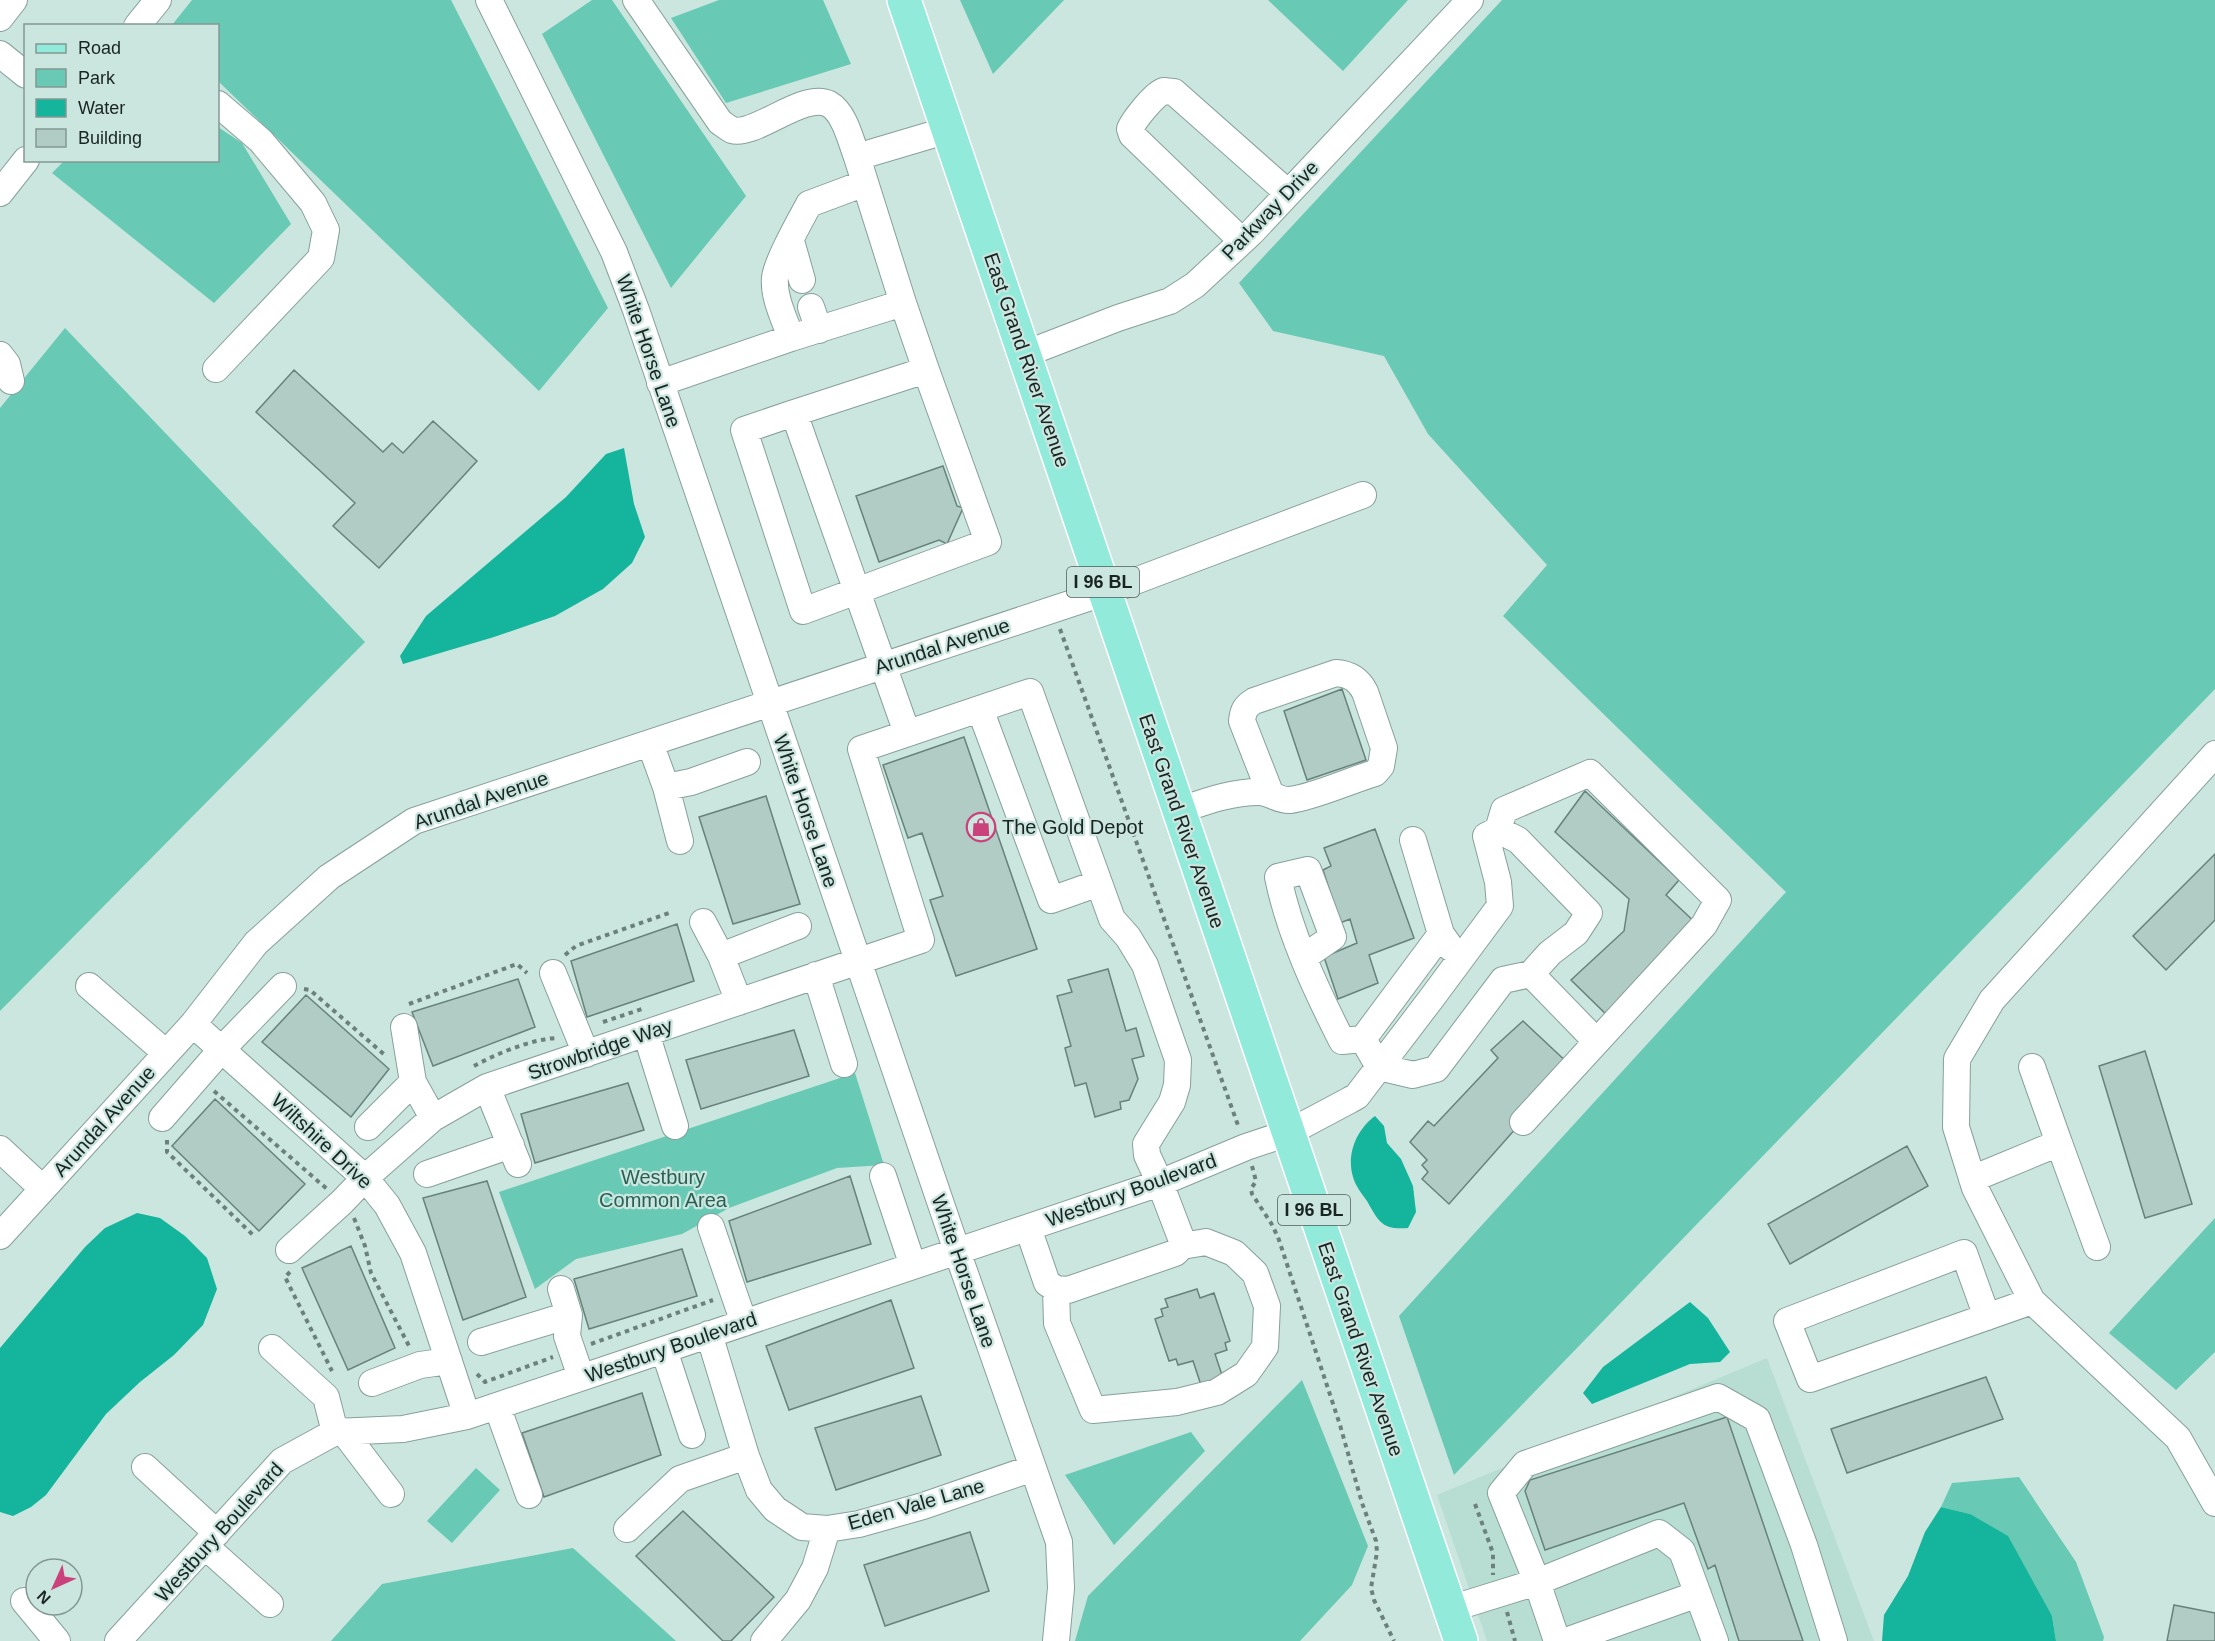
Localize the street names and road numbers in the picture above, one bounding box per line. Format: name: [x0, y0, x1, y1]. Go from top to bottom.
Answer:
street label: Parkway Drive: [1217, 156, 1323, 264]
street label: East Grand River Avenue: [980, 250, 1074, 470]
street label: White Horse Lane: [613, 272, 685, 430]
road number: I 96 BL: [1067, 567, 1139, 597]
street label: Arundal Avenue: [872, 614, 1012, 678]
street label: East Grand River Avenue: [1135, 711, 1229, 931]
street label: White Horse Lane: [770, 732, 842, 890]
street label: Arundal Avenue: [411, 767, 551, 833]
street label: Strowbridge Way: [525, 1014, 675, 1084]
street label: Arundal Avenue: [49, 1061, 159, 1181]
street label: Wiltshire Drive: [267, 1089, 377, 1193]
street label: Westbury Boulevard: [1043, 1149, 1219, 1231]
street label: White Horse Lane: [928, 1192, 1000, 1350]
road number: I 96 BL: [1278, 1195, 1350, 1225]
street label: East Grand River Avenue: [1314, 1239, 1408, 1459]
street label: Westbury Boulevard: [582, 1307, 760, 1387]
street label: Westbury Boulevard: [151, 1458, 287, 1606]
street label: Eden Vale Lane: [845, 1474, 987, 1534]

